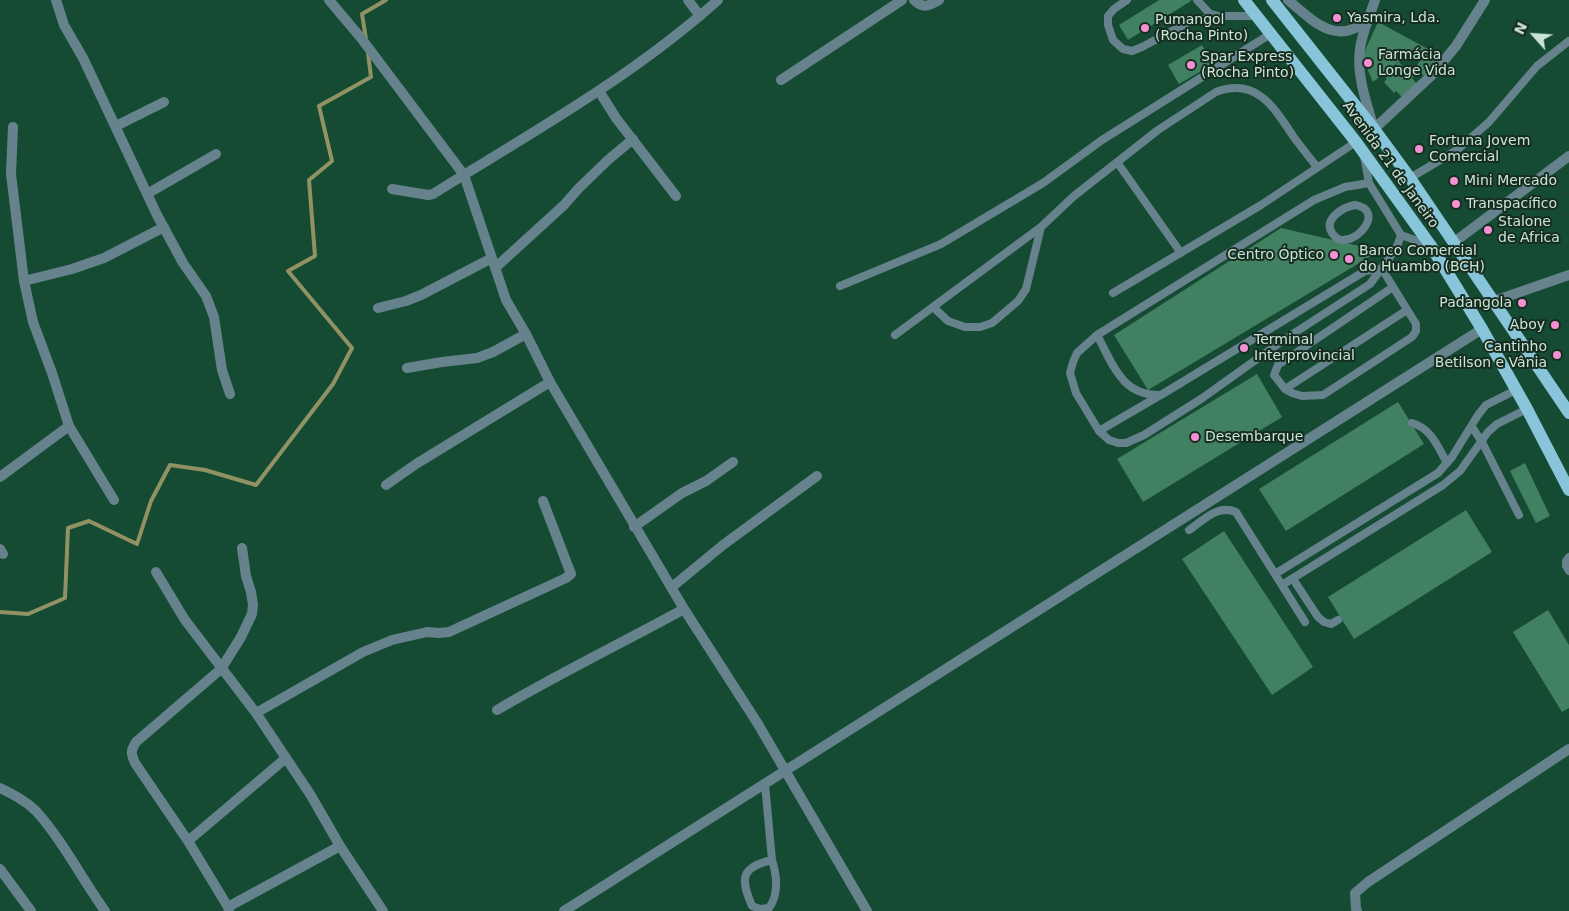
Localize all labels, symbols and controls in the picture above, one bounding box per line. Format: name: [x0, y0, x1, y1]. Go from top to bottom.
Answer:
place label: Yasmira, Lda.: [1347, 10, 1440, 26]
north arrow: [1509, 10, 1559, 60]
place label: Pumangol (Rocha Pinto): [1155, 12, 1248, 44]
marker: Yasmira, Lda.: [1331, 12, 1343, 24]
text: N: [1511, 20, 1530, 37]
marker: Pumangol (Rocha Pinto): [1139, 22, 1151, 34]
place label: Farmácia Longe Vida: [1378, 47, 1456, 80]
place label: Spar Express (Rocha Pinto): [1201, 49, 1294, 82]
marker: Farmácia Longe Vida: [1362, 57, 1374, 69]
marker: Spar Express (Rocha Pinto): [1185, 59, 1197, 71]
street label: Avenida 21 de Janeiro: [1338, 98, 1442, 232]
place label: Fortuna Jovem Comercial: [1429, 133, 1530, 166]
marker: Fortuna Jovem Comercial: [1413, 143, 1425, 155]
place label: Mini Mercado: [1464, 173, 1557, 189]
marker: Mini Mercado: [1448, 175, 1460, 187]
place label: Transpacífico: [1466, 196, 1557, 212]
marker: Transpacífico: [1450, 198, 1462, 210]
place label: Stalone de Africa: [1498, 214, 1560, 246]
marker: Stalone de Africa: [1482, 224, 1494, 236]
place label: Banco Comercial do Huambo (BCH): [1359, 243, 1485, 276]
place label: Centro Óptico: [1227, 247, 1324, 263]
marker: Centro Óptico: [1328, 249, 1340, 261]
marker: Banco Comercial do Huambo (BCH): [1343, 253, 1355, 265]
place label: Padangola: [1439, 295, 1512, 311]
marker: Padangola: [1516, 297, 1528, 309]
place label: Aboy: [1510, 317, 1545, 333]
marker: Aboy: [1549, 319, 1561, 331]
place label: Terminal Interprovincial: [1254, 332, 1355, 364]
place label: Cantinho Betilson e Vânia: [1435, 339, 1547, 372]
marker: Terminal Interprovincial: [1238, 342, 1250, 354]
marker: Cantinho Betilson e Vânia: [1551, 349, 1563, 361]
place label: Desembarque: [1205, 429, 1303, 445]
marker: Desembarque: [1189, 431, 1201, 443]

